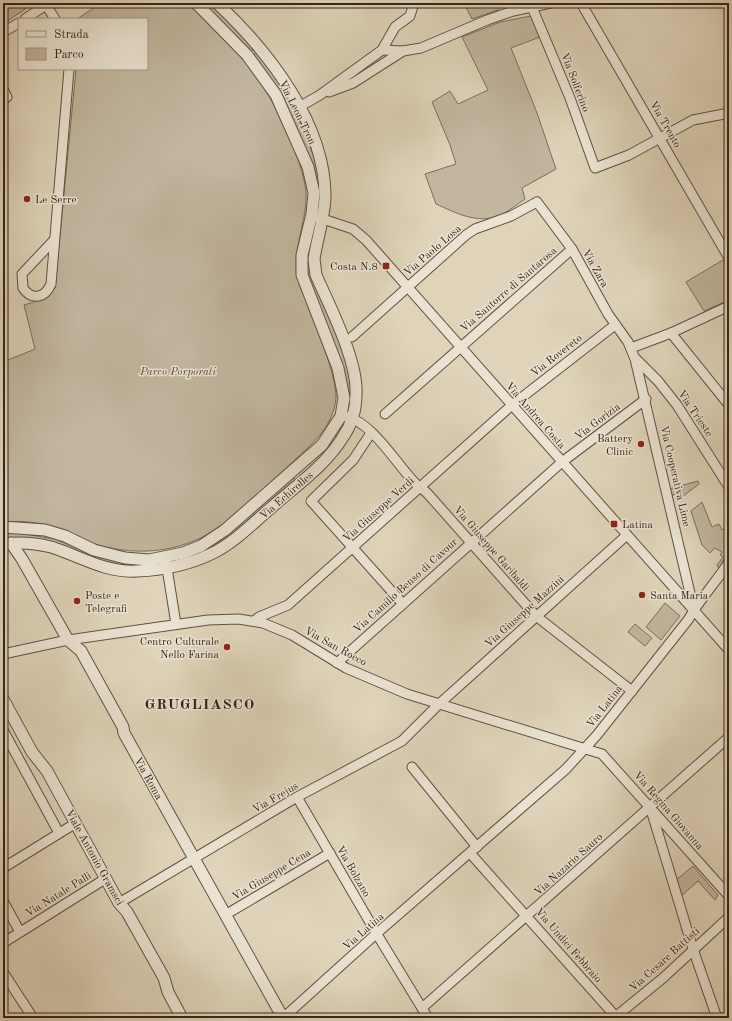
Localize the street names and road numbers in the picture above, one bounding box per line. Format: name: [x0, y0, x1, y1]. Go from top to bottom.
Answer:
street label: Via Solferino: [558, 51, 591, 114]
street label: Via Leon Tron: [276, 79, 317, 147]
street label: Via Trento: [647, 99, 683, 150]
street label: Via Paolo Losa: [402, 223, 464, 279]
street label: Via Santorre di Santarosa: [459, 245, 560, 335]
street label: Via Zara: [580, 248, 610, 290]
street label: Via Rovereto: [529, 333, 585, 379]
street label: Via Andrea Costa: [503, 380, 567, 452]
street label: Via Trieste: [675, 389, 714, 439]
street label: Via Gorizia: [573, 401, 623, 443]
street label: Via Cooperativa Lime: [658, 425, 692, 528]
street label: Via Echirolles: [258, 470, 316, 522]
street label: Via Giuseppe Verdi: [341, 475, 417, 545]
street label: Via Giuseppe Garibaldi: [451, 504, 531, 594]
street label: Via Camillo Benso di Cavour: [352, 536, 460, 636]
street label: Via Giuseppe Mazzini: [483, 574, 567, 650]
street label: Via San Rocco: [302, 626, 368, 669]
street label: Via Latina: [585, 683, 625, 730]
street label: Via Roma: [131, 756, 164, 802]
street label: Via Regina Giovanna: [631, 770, 705, 853]
street label: Via Frejus: [251, 781, 301, 816]
street label: Viale Antonio Gramsci: [63, 808, 125, 908]
street label: Via Nazario Sauro: [533, 832, 605, 899]
street label: Via Bolzano: [334, 844, 372, 899]
street label: Via Giuseppe Cena: [231, 847, 313, 903]
street label: Via Natale Palli: [24, 871, 94, 920]
street label: Via Undici Febbraio: [533, 907, 603, 985]
street label: Via Latina: [341, 911, 387, 953]
street label: Via Cesare Battisti: [628, 926, 702, 994]

